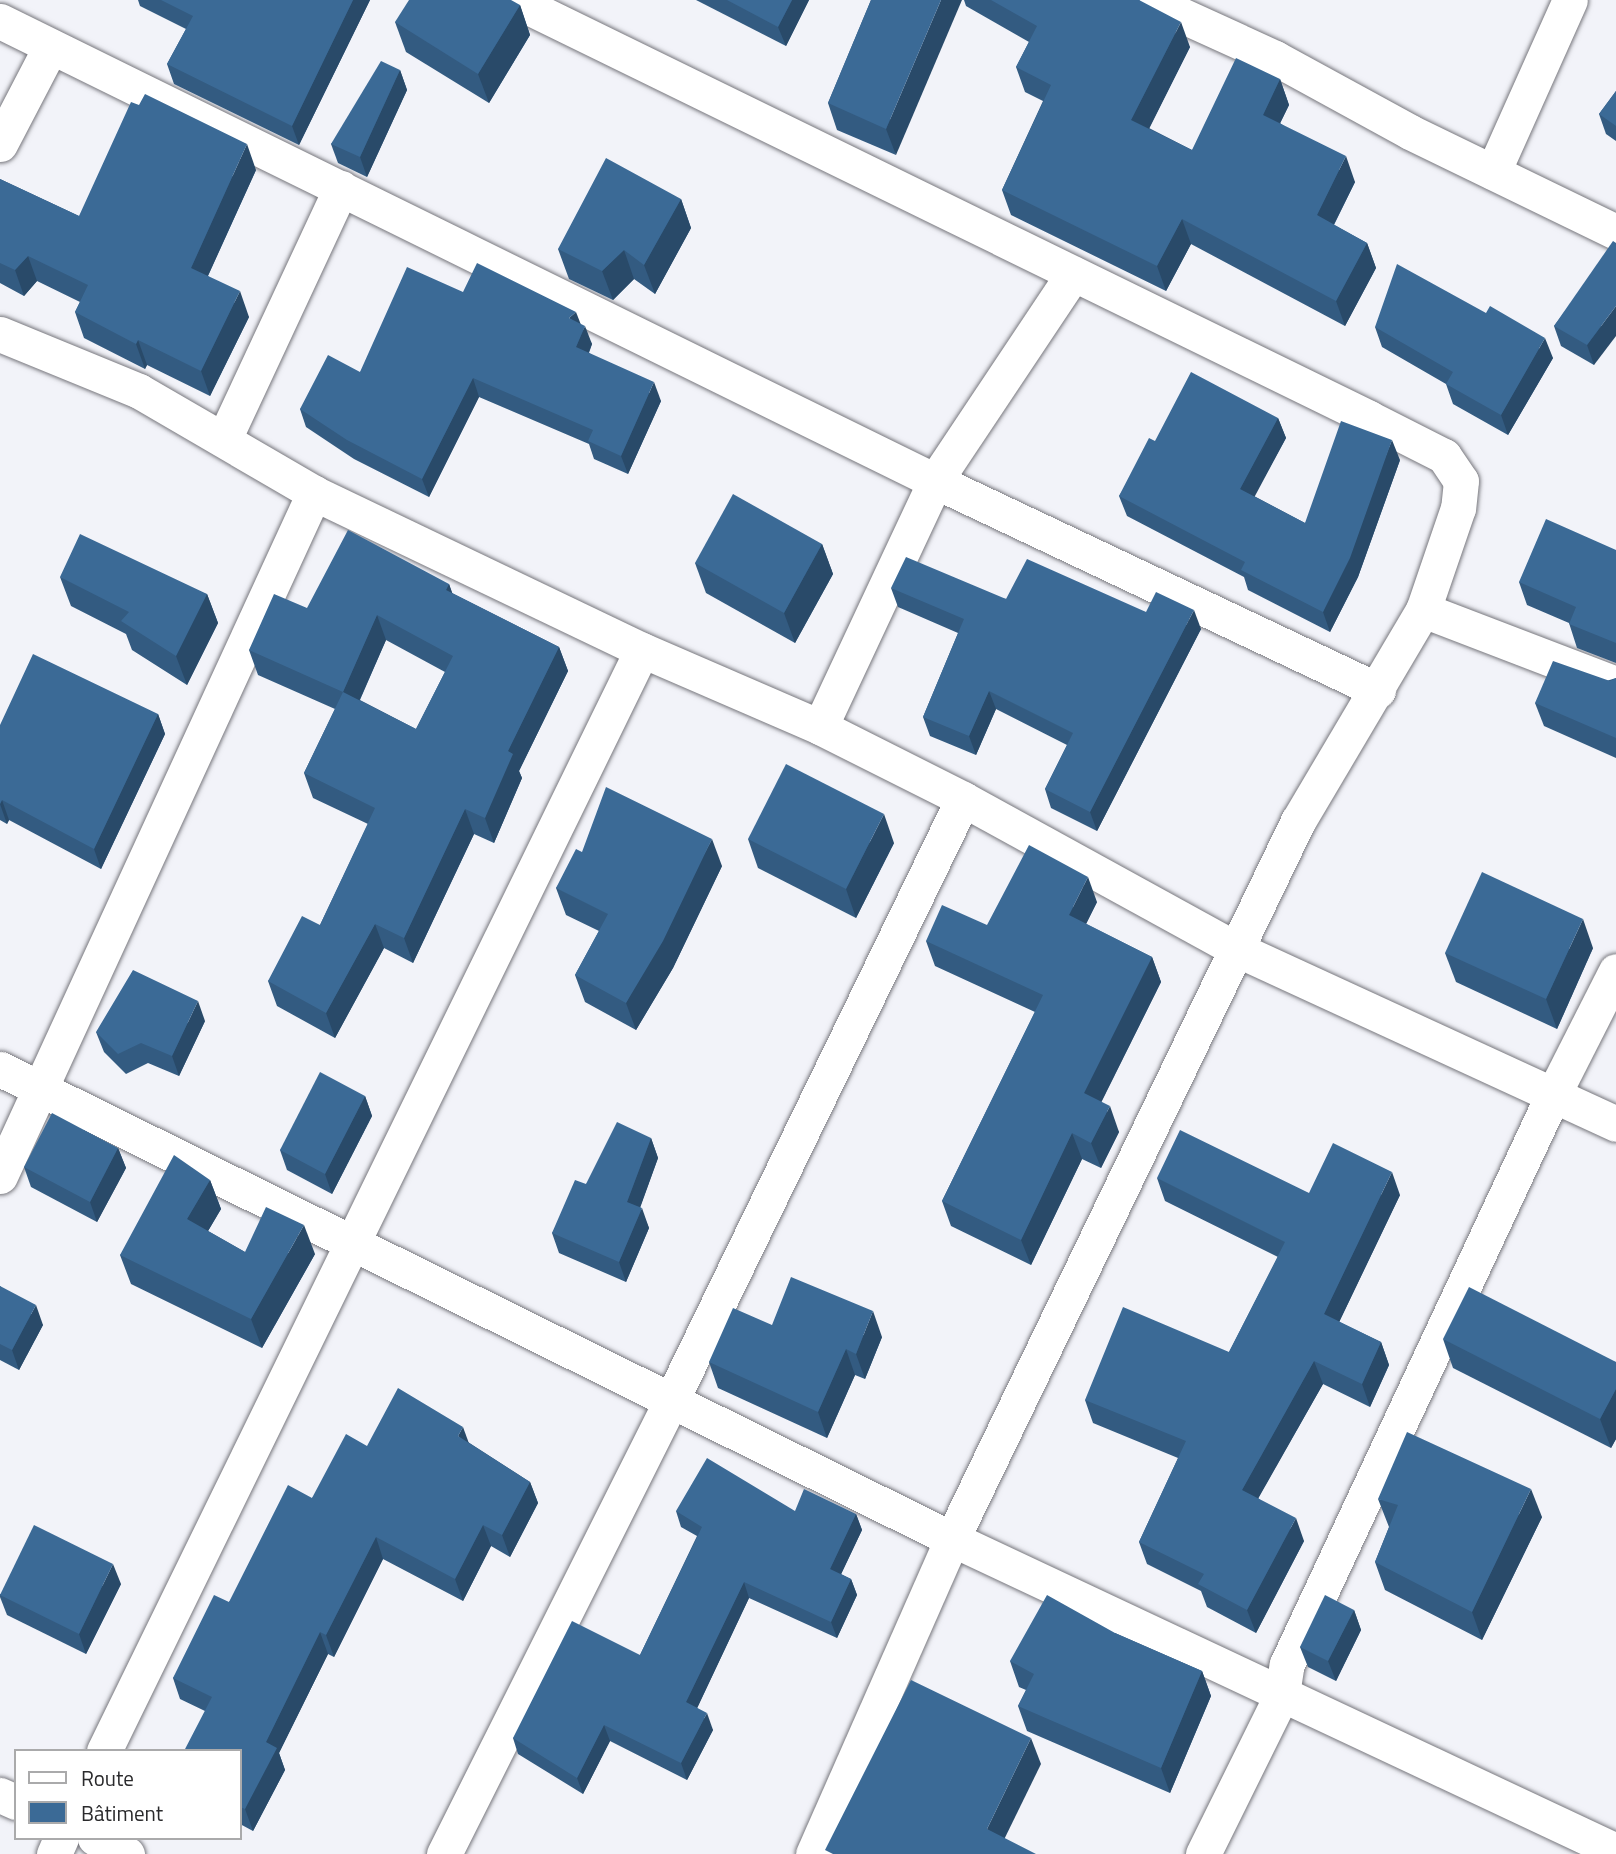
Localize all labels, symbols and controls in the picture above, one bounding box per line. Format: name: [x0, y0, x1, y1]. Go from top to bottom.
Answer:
legend: [14, 1749, 242, 1840]
text: Route: [81, 1762, 134, 1794]
text: Bâtiment: [81, 1797, 163, 1829]

